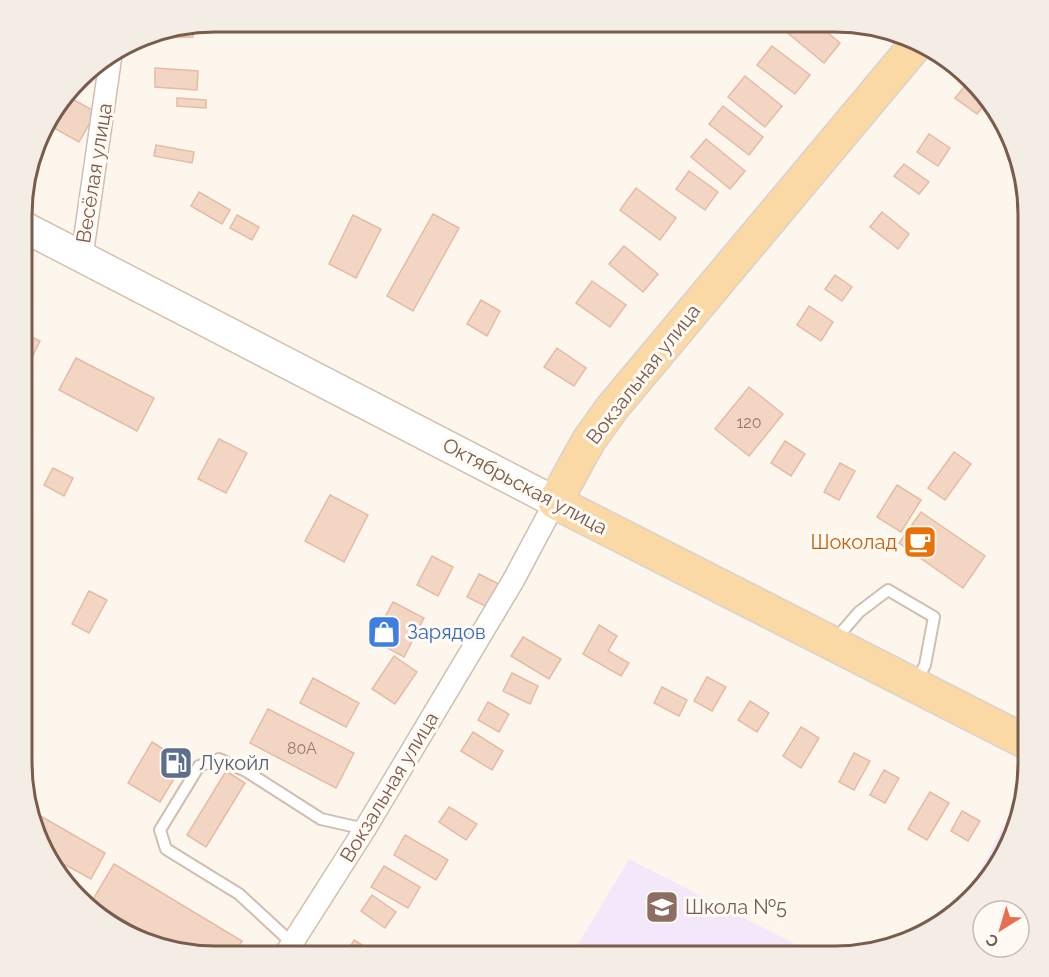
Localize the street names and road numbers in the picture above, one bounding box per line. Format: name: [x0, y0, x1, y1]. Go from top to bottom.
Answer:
street label: Весёлая улица: [71, 101, 117, 245]
street label: Вокзальная улица: [581, 299, 705, 449]
street label: Октябрьская улица: [439, 432, 611, 540]
street label: Вокзальная улица: [335, 708, 443, 866]

